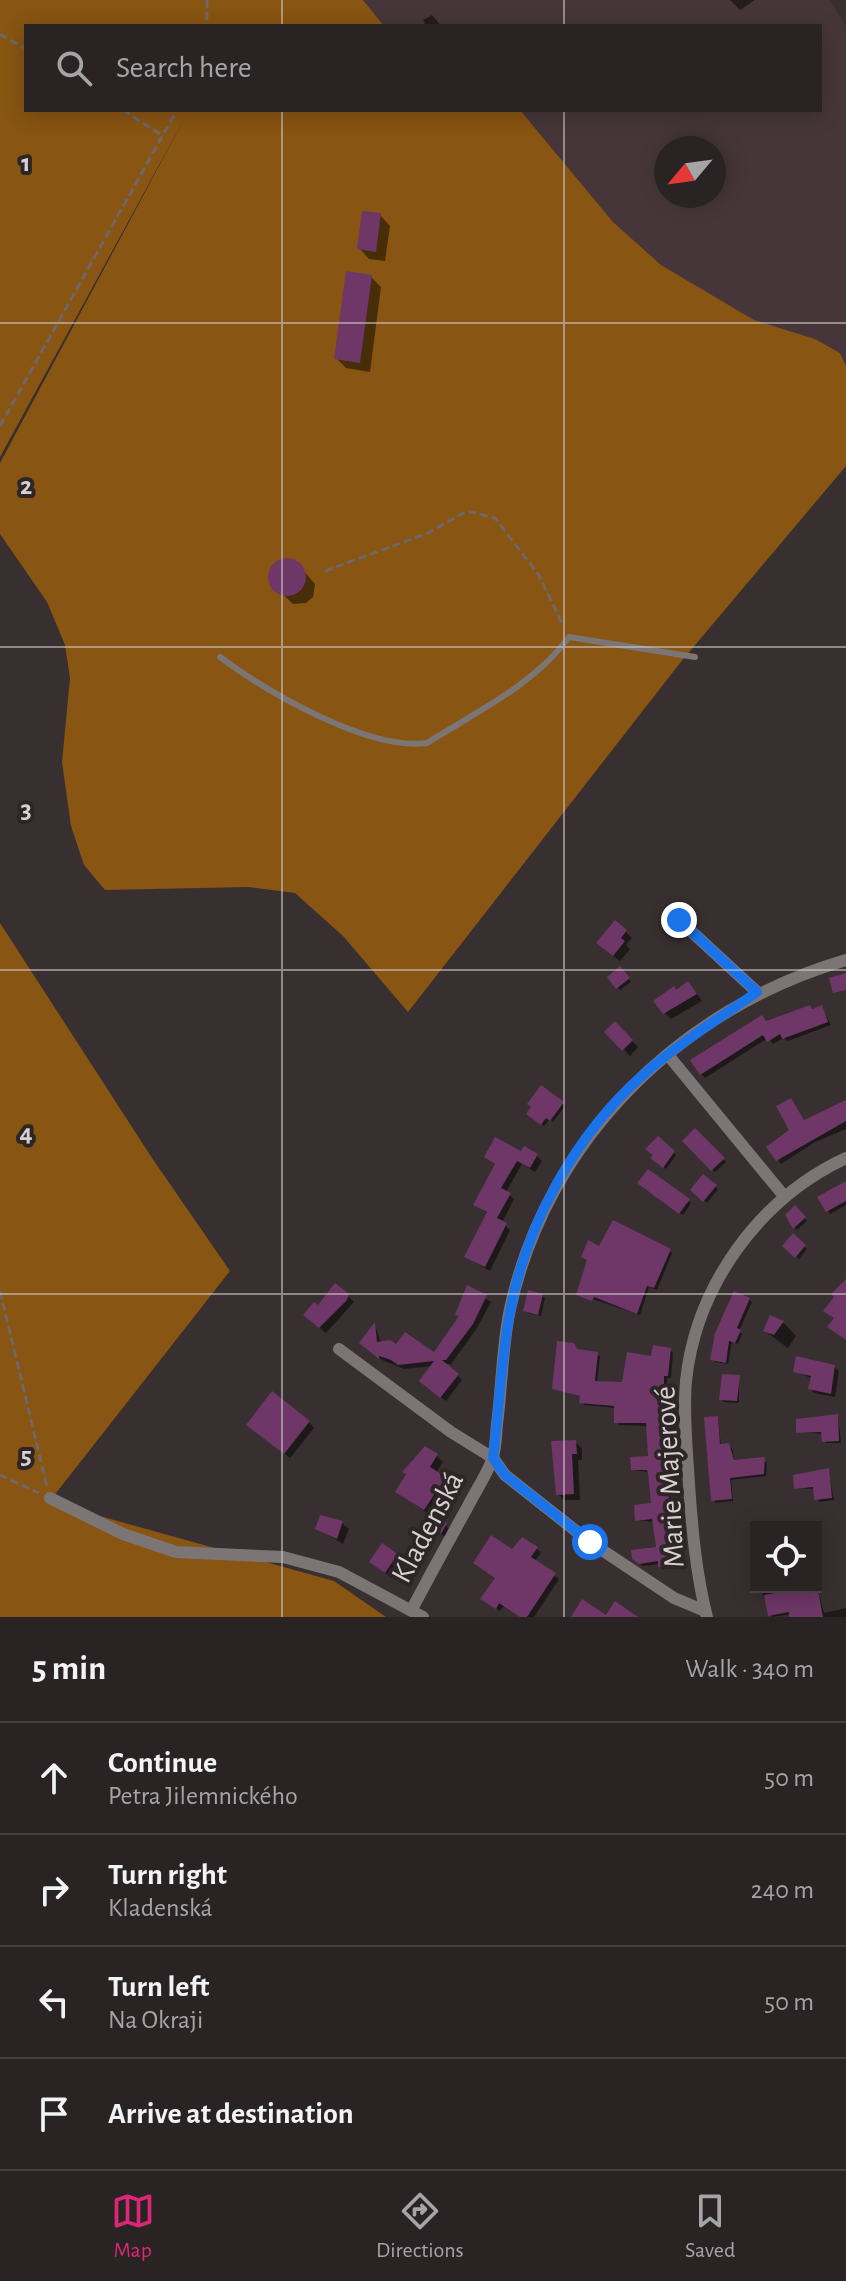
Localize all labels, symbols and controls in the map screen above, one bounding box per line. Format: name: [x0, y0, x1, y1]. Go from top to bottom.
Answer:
search box: [24, 24, 822, 112]
icon: search: [52, 46, 96, 90]
text: Search here: [116, 53, 252, 83]
north arrow: [654, 136, 726, 208]
text: 1: [21, 150, 31, 176]
text: 2: [20, 473, 32, 499]
text: 3: [20, 797, 32, 823]
route end: [661, 902, 697, 938]
text: 4: [19, 1120, 33, 1146]
street label: Marie Majerové: [650, 1385, 690, 1568]
text: 5: [20, 1443, 32, 1469]
street label: Kladenská: [386, 1467, 469, 1588]
map controls: [750, 1521, 822, 1593]
button: locate: [750, 1521, 822, 1593]
route start: [572, 1524, 608, 1560]
text: 5 min: [32, 1652, 106, 1686]
text: Walk · 340 m: [685, 1656, 814, 1682]
text: Continue: [108, 1748, 217, 1778]
icon: ahead: [32, 1756, 76, 1800]
text: 50 m: [764, 1765, 814, 1791]
text: Petra Jilemnického: [108, 1783, 298, 1809]
text: Turn right: [108, 1860, 227, 1890]
icon: right: [32, 1868, 76, 1912]
text: 240 m: [751, 1877, 814, 1903]
text: Kladenská: [108, 1895, 212, 1921]
text: Turn left: [108, 1972, 209, 2002]
icon: left: [32, 1980, 76, 2024]
text: 50 m: [764, 1989, 814, 2015]
text: Na Okraji: [108, 2007, 203, 2033]
icon: arrive: [32, 2092, 76, 2136]
text: Arrive at destination: [108, 2099, 354, 2129]
tab: Map: [111, 2189, 155, 2263]
tab: Directions: [376, 2189, 464, 2263]
tab: Saved: [685, 2189, 735, 2263]

